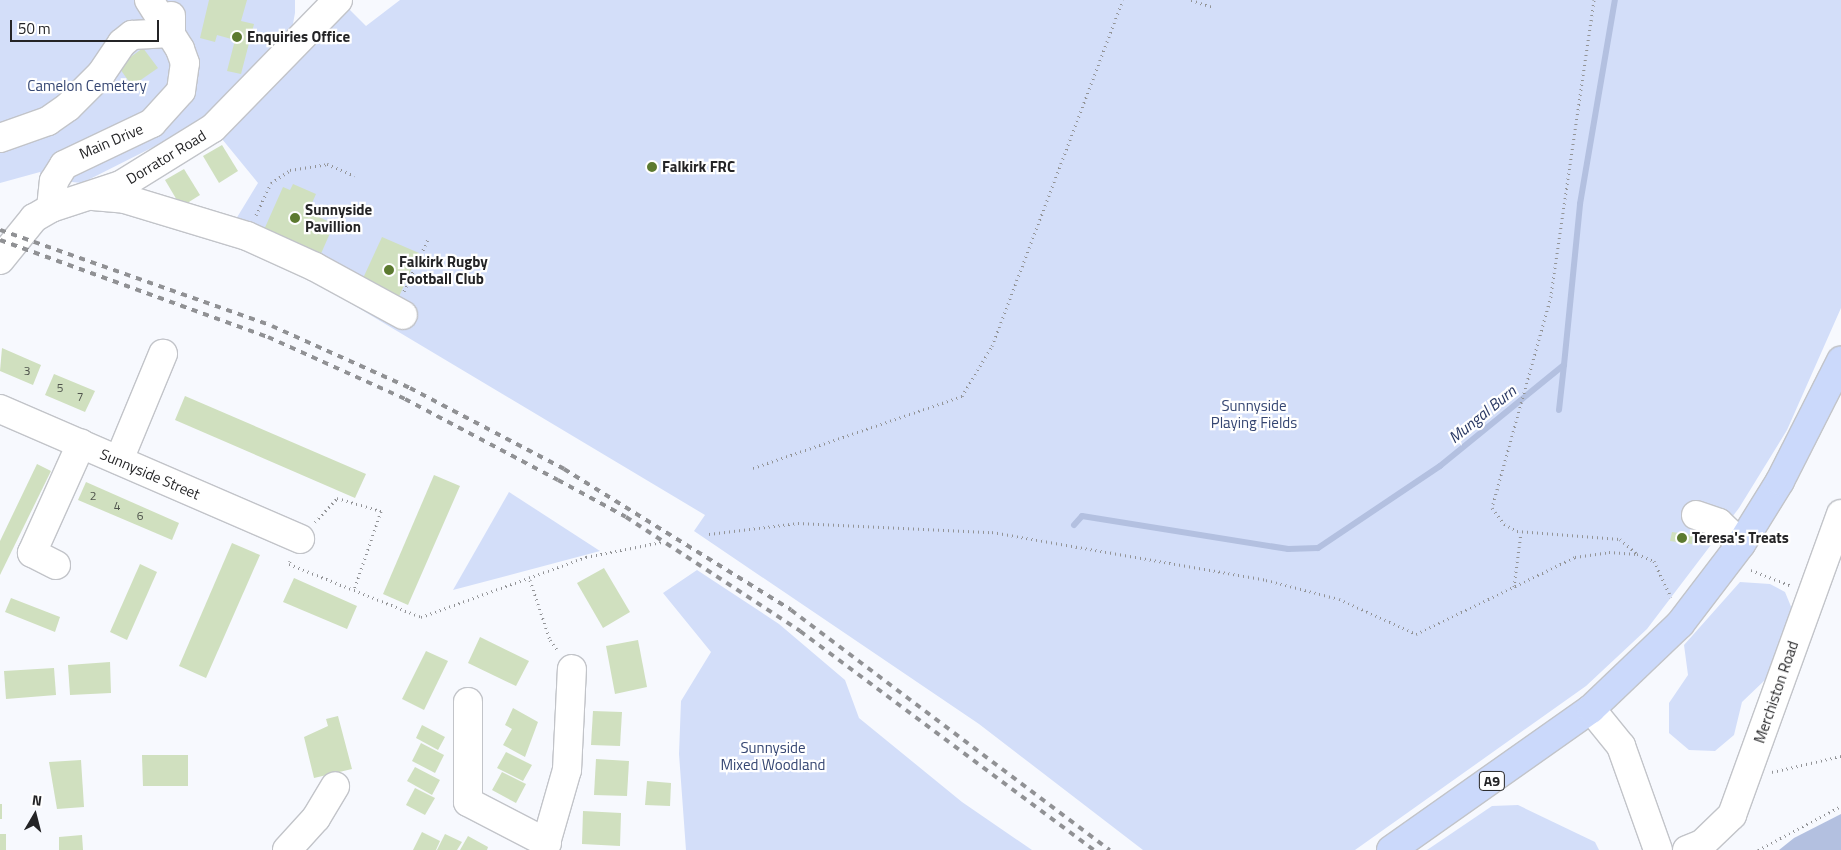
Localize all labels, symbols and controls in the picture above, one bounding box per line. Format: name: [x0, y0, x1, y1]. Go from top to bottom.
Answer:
scale bar: [12, 10, 161, 42]
text: 50 m: [18, 17, 51, 40]
place label: Enquiries Office: [247, 28, 350, 46]
marker: Enquiries Office: [231, 31, 243, 43]
park label: Camelon Cemetery: [27, 77, 147, 95]
street label: Main Drive: [76, 120, 146, 162]
street label: Dorrator Road: [123, 126, 209, 188]
place label: Falkirk FRC: [662, 158, 735, 176]
marker: Falkirk FRC: [646, 161, 658, 173]
place label: Sunnyside Pavillion: [305, 200, 372, 235]
marker: Sunnyside Pavillion: [289, 212, 301, 224]
place label: Falkirk Rugby Football Club: [399, 252, 488, 287]
marker: Falkirk Rugby Football Club: [383, 264, 395, 276]
house number: 3: [24, 364, 30, 378]
house number: 5: [57, 381, 63, 395]
water label: Mungal Burn: [1444, 381, 1520, 447]
house number: 7: [77, 390, 83, 404]
park label: Sunnyside Playing Fields: [1211, 396, 1297, 431]
street label: Sunnyside Street: [97, 445, 203, 503]
house number: 2: [90, 489, 96, 503]
house number: 4: [114, 499, 120, 513]
house number: 6: [137, 509, 143, 523]
place label: Teresa's Treats: [1692, 529, 1789, 547]
marker: Teresa's Treats: [1676, 532, 1688, 544]
street label: Merchiston Road: [1750, 638, 1802, 746]
park label: Sunnyside Mixed Woodland: [720, 738, 826, 773]
road number: A9: [1478, 769, 1506, 792]
text: N: [31, 789, 43, 811]
north arrow: [10, 790, 60, 840]

